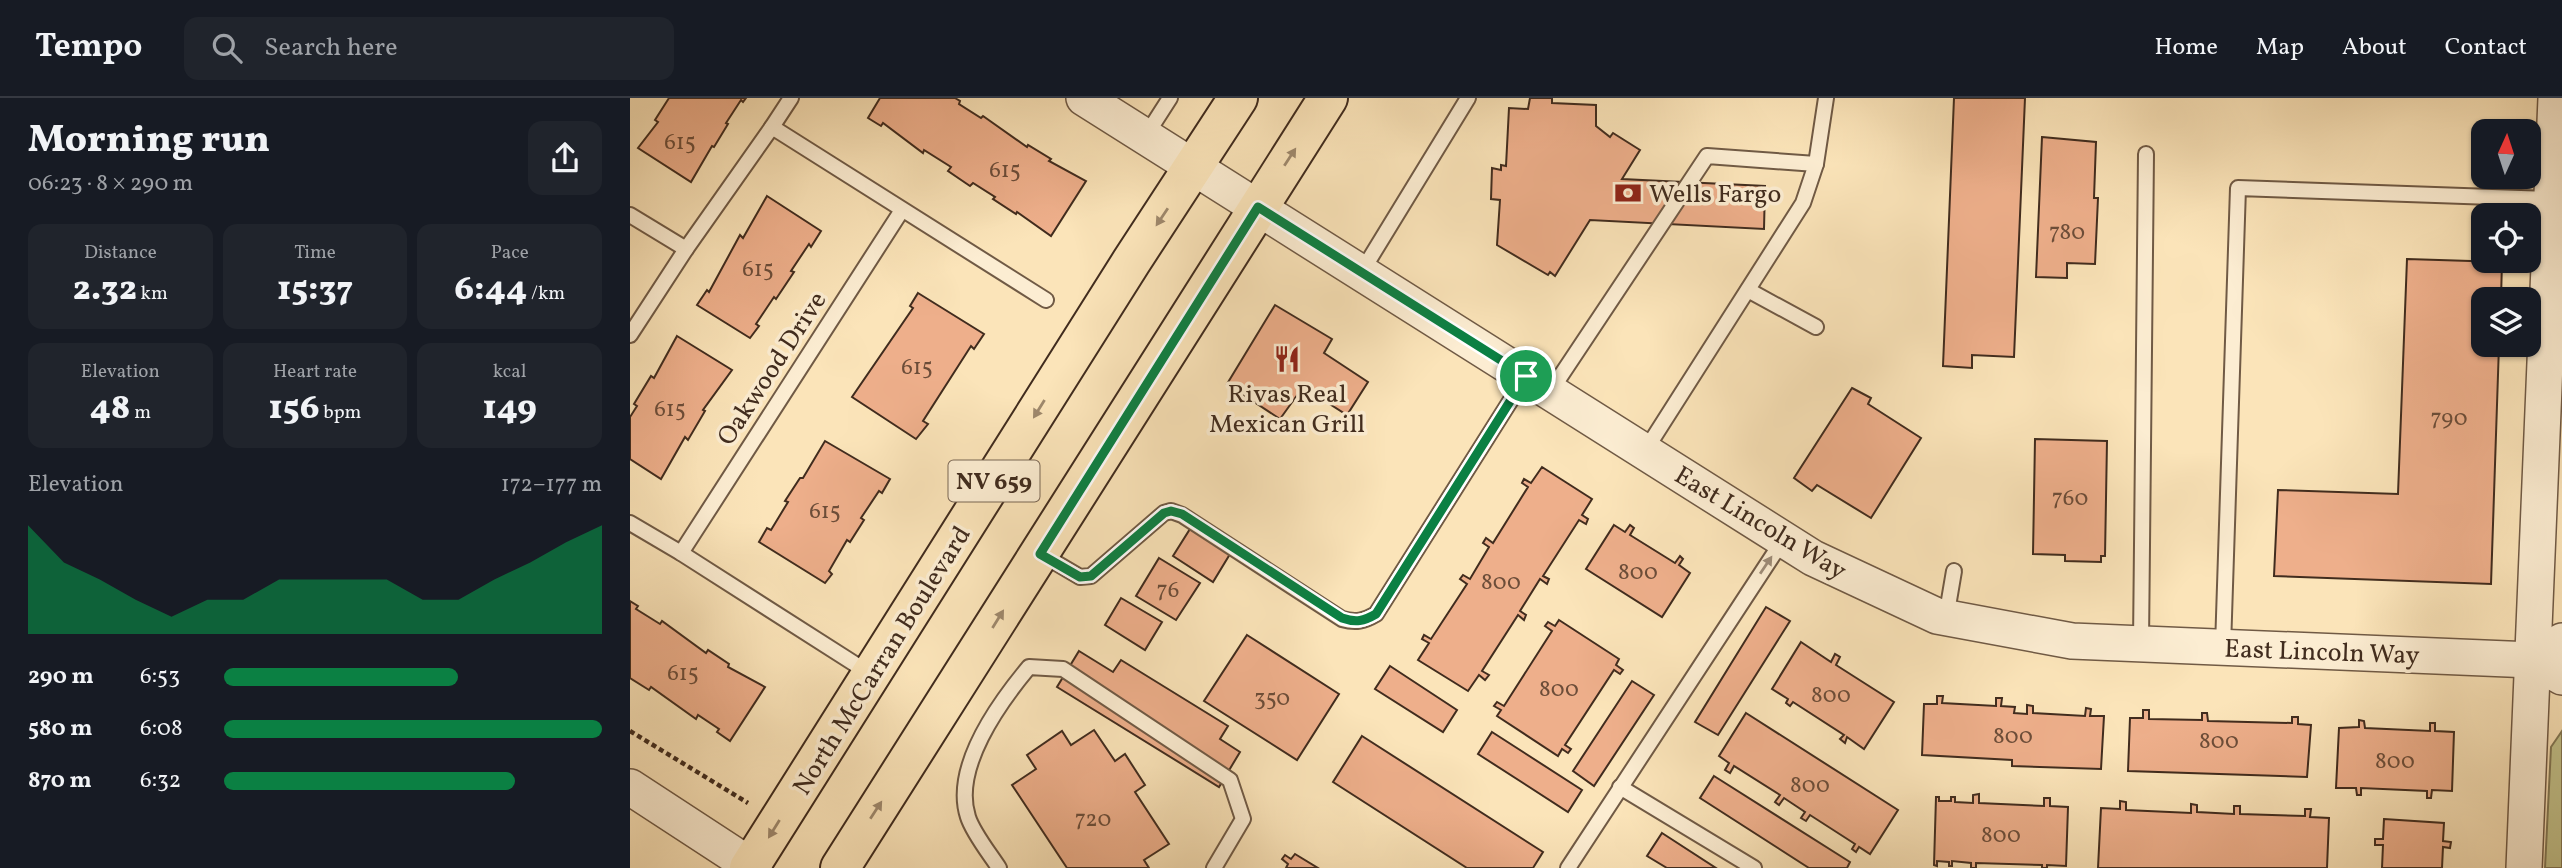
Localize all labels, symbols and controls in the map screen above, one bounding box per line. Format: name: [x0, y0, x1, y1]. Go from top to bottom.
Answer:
search box: [184, 17, 674, 80]
text: Tempo: [35, 25, 142, 71]
icon: search: [208, 29, 246, 67]
text: Search here: [264, 30, 398, 66]
text: Home: [2154, 31, 2218, 65]
text: Map: [2256, 31, 2304, 65]
text: About: [2342, 31, 2407, 65]
text: Contact: [2445, 31, 2527, 65]
text: Morning run: [28, 115, 270, 168]
north arrow: [2471, 119, 2541, 189]
map controls: [2471, 119, 2541, 357]
button: share: [528, 121, 602, 195]
house number: 615: [664, 127, 696, 159]
one-way arrow: [1283, 148, 1297, 166]
house number: 615: [989, 155, 1021, 187]
text: 06:23 · 8 × 290 m: [28, 168, 193, 200]
place label: Wells Fargo: [1649, 177, 1781, 213]
bank icon: Wells Fargo: [1613, 178, 1643, 208]
button: locate: [2471, 203, 2541, 273]
one-way arrow: [1155, 207, 1168, 227]
house number: 780: [2049, 217, 2085, 249]
text: Distance: [84, 240, 157, 266]
text: Time: [294, 240, 336, 266]
text: Pace: [491, 240, 529, 266]
house number: 615: [742, 254, 774, 286]
text: 2.32: [73, 266, 137, 314]
text: 15:37: [277, 266, 353, 314]
text: 6:44: [454, 266, 527, 314]
text: km: [137, 281, 168, 307]
text: /km: [527, 281, 565, 307]
street label: Oakwood Drive: [709, 285, 836, 453]
button: layers: [2471, 287, 2541, 357]
restaurant icon: Rivas Real Mexican Grill: [1272, 344, 1302, 374]
pin: [1496, 346, 1556, 406]
house number: 615: [901, 352, 933, 384]
icon: arrive: [1507, 357, 1545, 395]
text: Elevation: [81, 359, 160, 385]
text: Heart rate: [273, 359, 357, 385]
text: kcal: [493, 359, 527, 385]
place label: Rivas Real Mexican Grill: [1209, 377, 1365, 443]
text: 48: [90, 385, 130, 433]
text: 156: [269, 385, 320, 433]
text: 149: [482, 385, 537, 433]
house number: 615: [654, 394, 686, 426]
one-way arrow: [1033, 399, 1046, 418]
text: m: [130, 400, 151, 426]
text: bpm: [320, 400, 361, 426]
house number: 790: [2430, 403, 2468, 435]
street label: East Lincoln Way: [1667, 458, 1853, 589]
road number: NV 659: [948, 460, 1040, 502]
text: Elevation: [28, 469, 124, 501]
text: 172–177 m: [501, 469, 602, 501]
house number: 760: [2052, 483, 2088, 515]
house number: 615: [809, 496, 841, 528]
street label: North McCarran Boulevard: [785, 520, 980, 803]
one-way arrow: [1760, 555, 1773, 575]
house number: 800: [1618, 557, 1658, 589]
house number: 800: [1481, 567, 1521, 599]
house number: 76: [1157, 575, 1179, 607]
one-way arrow: [992, 609, 1005, 628]
street label: East Lincoln Way: [2224, 632, 2420, 674]
house number: 615: [667, 658, 699, 690]
text: 290 m: [28, 661, 94, 693]
text: 6:53: [140, 661, 180, 693]
house number: 800: [1539, 674, 1579, 706]
house number: 800: [1811, 680, 1851, 712]
house number: 350: [1254, 683, 1290, 715]
text: 580 m: [28, 713, 93, 745]
text: 6:08: [140, 713, 183, 745]
house number: 800: [1993, 721, 2033, 753]
house number: 800: [2199, 726, 2239, 758]
house number: 800: [2375, 746, 2415, 778]
text: 870 m: [28, 765, 92, 797]
text: 6:32: [140, 765, 181, 797]
house number: 800: [1790, 770, 1830, 802]
one-way arrow: [870, 801, 883, 820]
house number: 720: [1075, 804, 1111, 836]
one-way arrow: [767, 819, 780, 839]
house number: 800: [1981, 820, 2021, 852]

